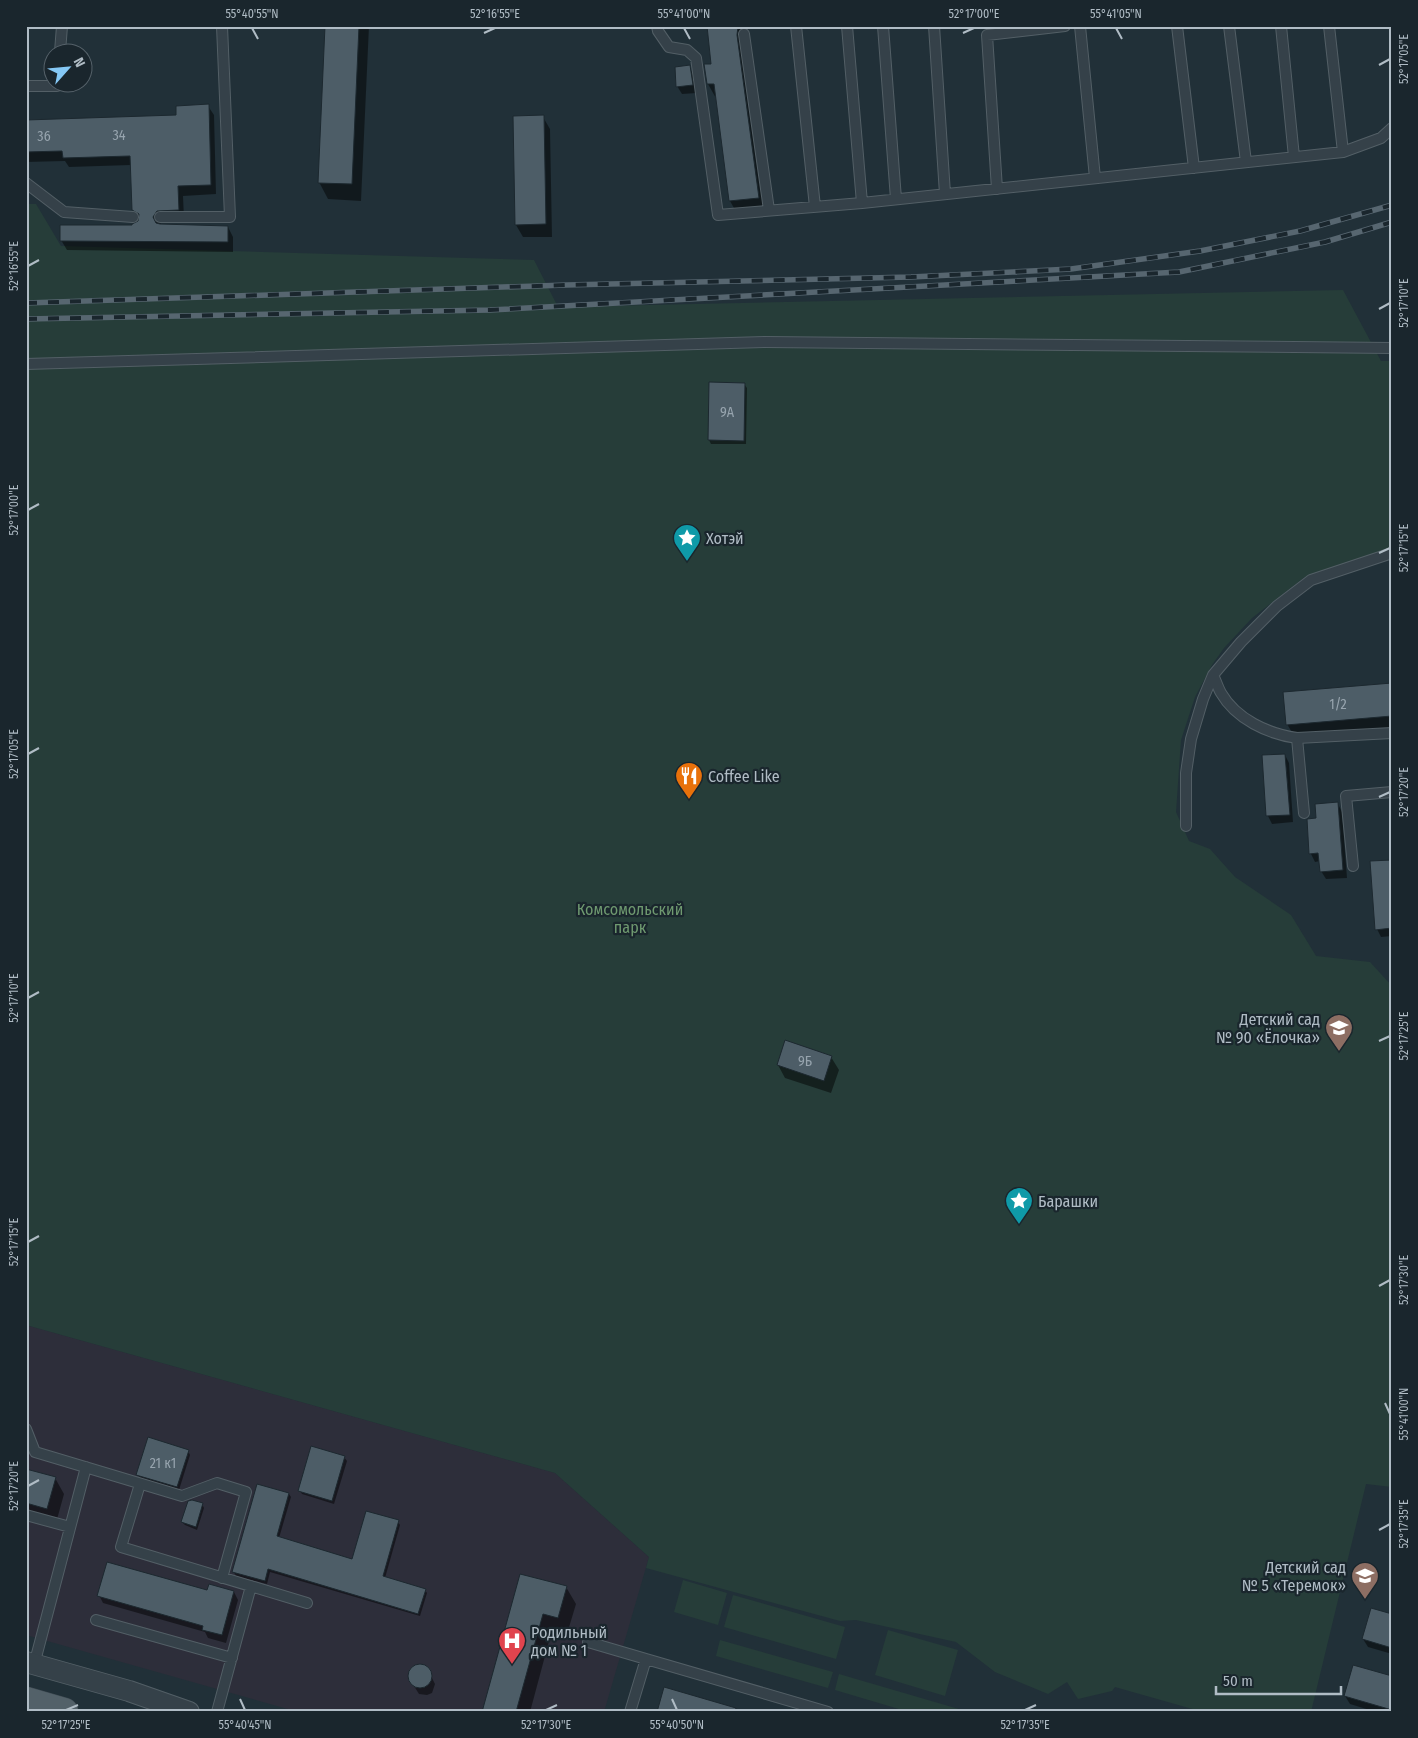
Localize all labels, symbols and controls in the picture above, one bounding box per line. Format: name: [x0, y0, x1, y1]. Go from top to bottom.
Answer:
text: 55°40'55"N: [225, 7, 279, 21]
text: 52°16'55"E: [470, 7, 520, 21]
text: 55°41'00"N: [658, 7, 710, 21]
text: 52°17'00"E: [949, 7, 1000, 21]
text: 55°41'05"N: [1090, 7, 1142, 21]
text: 52°17'05"E: [1397, 34, 1411, 84]
north arrow: [42, 42, 92, 92]
text: N: [70, 55, 89, 70]
house number: 34: [112, 127, 126, 144]
house number: 36: [37, 128, 51, 145]
text: 52°16'55"E: [7, 241, 21, 291]
text: 52°17'10"E: [1397, 278, 1411, 328]
house number: 9А: [720, 404, 735, 421]
text: 52°17'00"E: [7, 484, 21, 535]
place icon: Хотэй: [672, 523, 702, 562]
text: 52°17'15"E: [1397, 523, 1411, 572]
place label: Хотэй: [706, 529, 744, 548]
house number: 1/2: [1329, 696, 1347, 713]
text: 52°17'05"E: [7, 729, 21, 779]
restaurant icon: Coffee Like: [674, 761, 704, 800]
place label: Coffee Like: [708, 767, 780, 786]
text: 52°17'20"E: [1397, 767, 1411, 817]
park label: Комсомольский парк: [577, 900, 683, 937]
text: 52°17'10"E: [7, 973, 21, 1023]
place label: Детский сад № 90 «Ёлочка»: [1216, 1010, 1320, 1047]
text: 52°17'25"E: [1397, 1011, 1411, 1060]
school or university icon: Детский сад № 90 «Ёлочка»: [1324, 1013, 1354, 1052]
house number: 9Б: [798, 1053, 812, 1070]
place icon: Барашки: [1004, 1186, 1034, 1225]
place label: Барашки: [1038, 1192, 1098, 1211]
text: 52°17'15"E: [7, 1217, 21, 1266]
text: 52°17'30"E: [1397, 1255, 1411, 1305]
text: 55°41'00"N: [1397, 1388, 1411, 1440]
house number: 21 к1: [150, 1455, 176, 1472]
text: 52°17'20"E: [7, 1461, 21, 1511]
text: 52°17'35"E: [1397, 1499, 1411, 1549]
place label: Детский сад № 5 «Теремок»: [1242, 1558, 1346, 1595]
school or university icon: Детский сад № 5 «Теремок»: [1350, 1561, 1380, 1600]
place label: Родильный дом № 1: [531, 1623, 607, 1660]
hospital icon: Родильный дом № 1: [497, 1626, 527, 1665]
scale bar: [1216, 1663, 1340, 1695]
text: 50 m: [1223, 1672, 1253, 1690]
text: 52°17'25"E: [42, 1718, 91, 1732]
text: 55°40'45"N: [218, 1718, 272, 1732]
text: 52°17'30"E: [521, 1718, 571, 1732]
text: 55°40'50"N: [650, 1718, 704, 1732]
text: 52°17'35"E: [1000, 1718, 1050, 1732]

